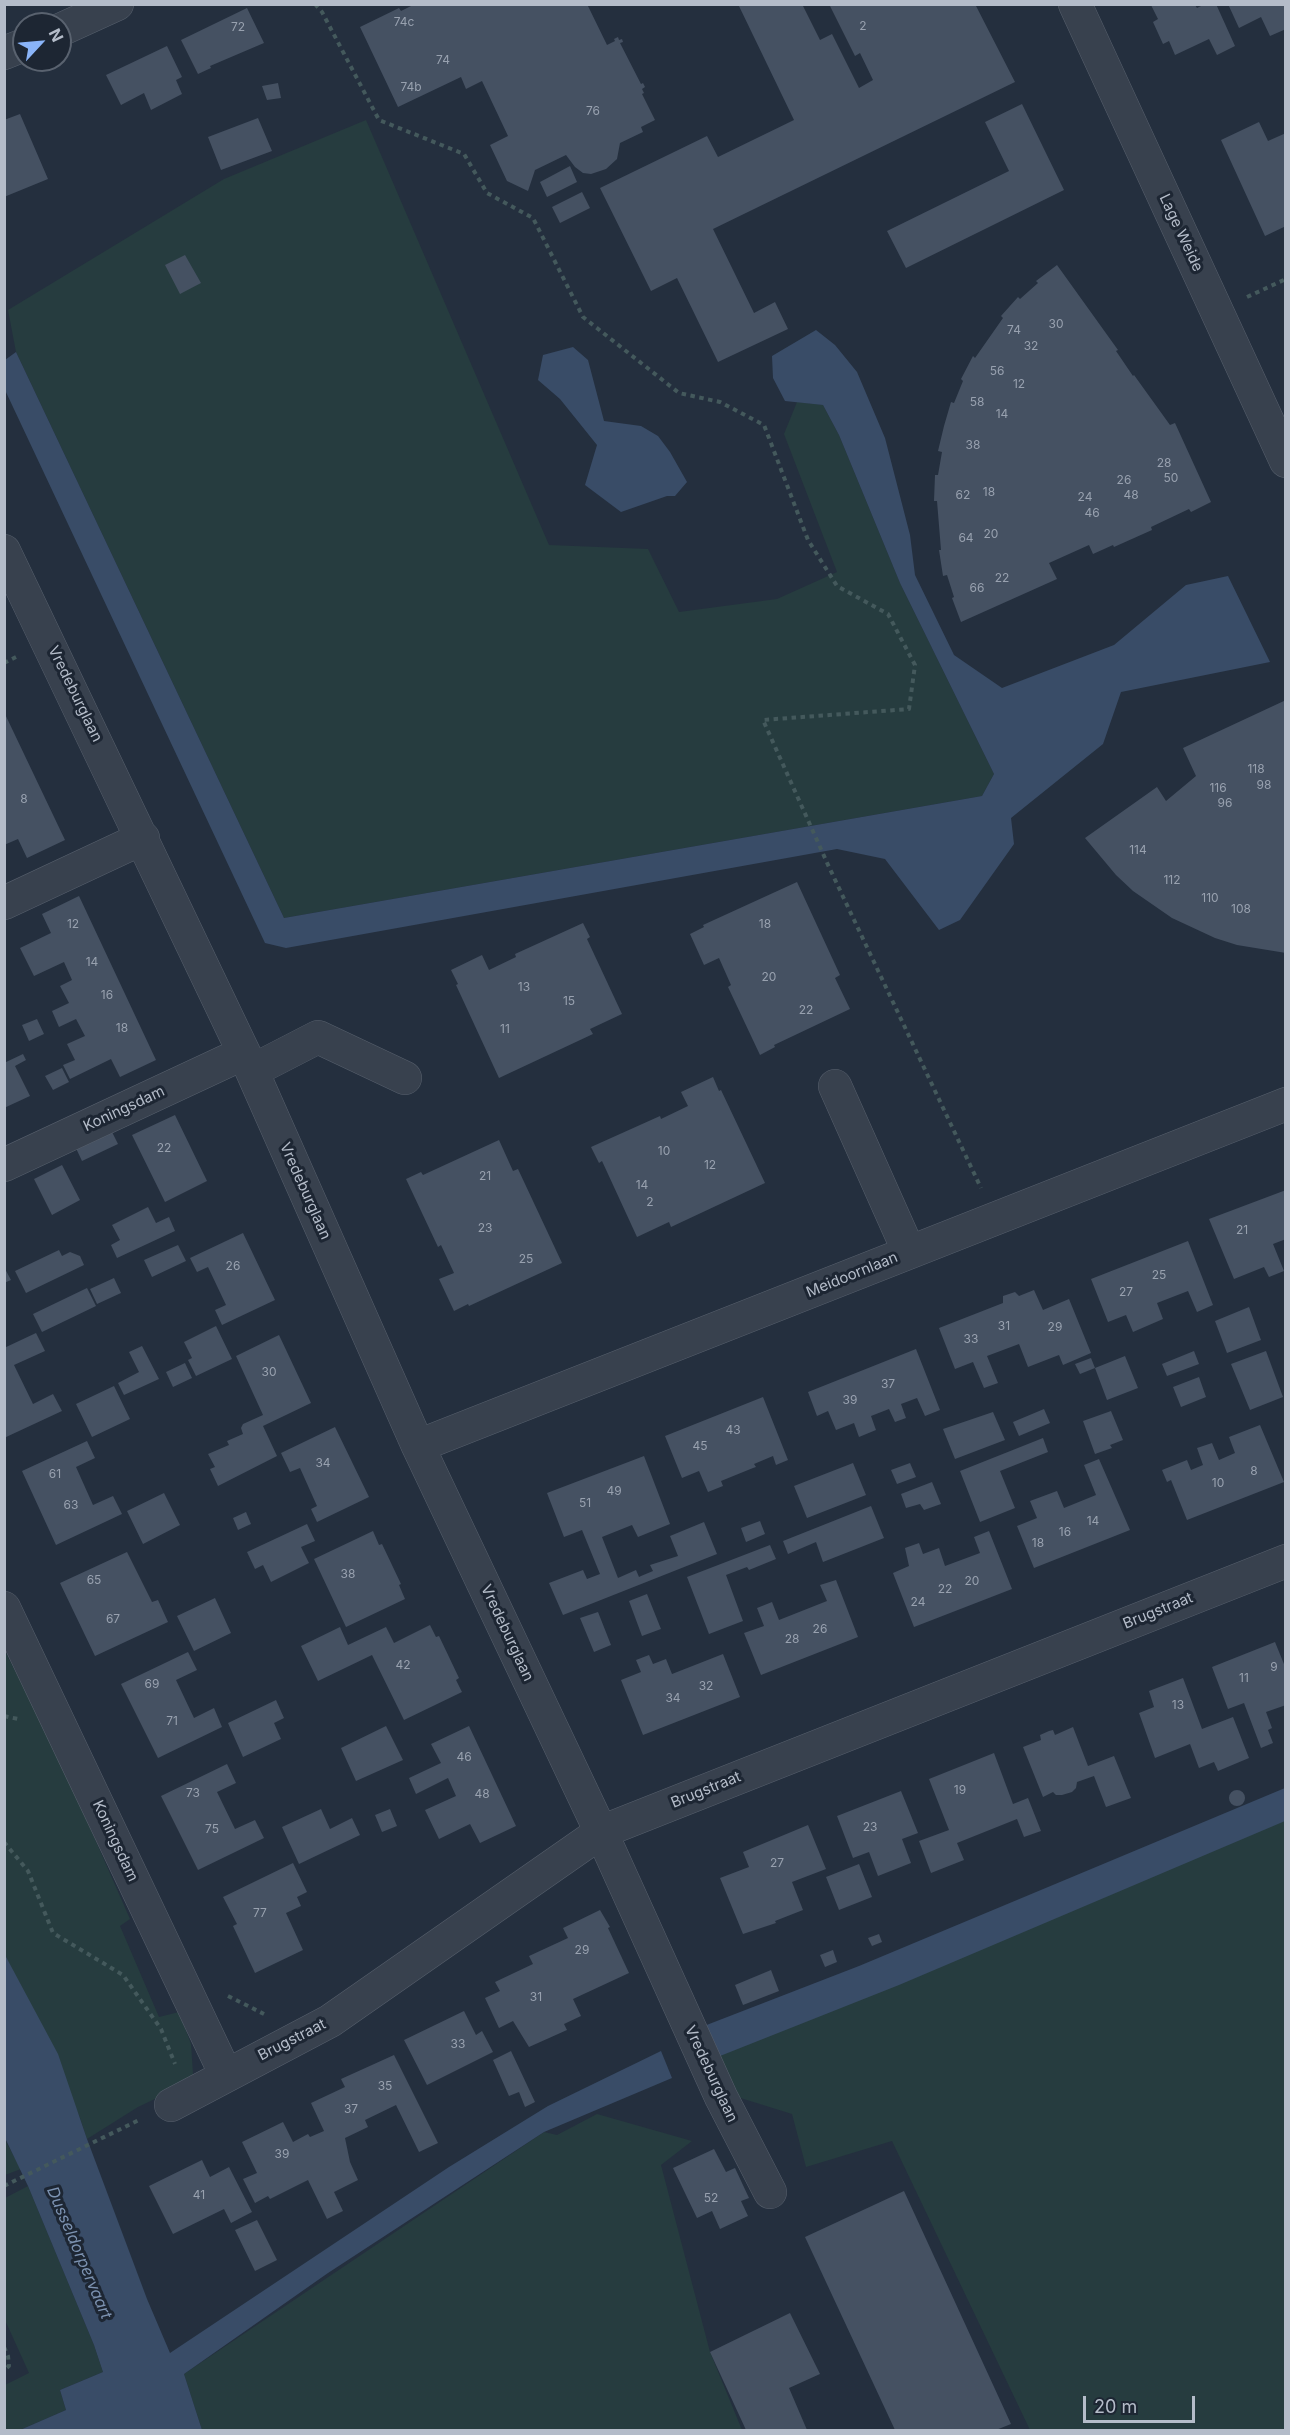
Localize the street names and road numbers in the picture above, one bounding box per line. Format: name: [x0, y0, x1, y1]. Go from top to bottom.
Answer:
street label: Lage Weide: [1155, 191, 1207, 275]
street label: Vredeburglaan: [44, 643, 106, 745]
street label: Koningsdam: [80, 1082, 168, 1136]
street label: Vredeburglaan: [276, 1140, 334, 1242]
street label: Meidoornlaan: [804, 1248, 900, 1302]
street label: Vredeburglaan: [477, 1582, 537, 1684]
street label: Brugstraat: [1120, 1589, 1196, 1633]
street label: Brugstraat: [668, 1768, 744, 1812]
street label: Koningsdam: [88, 1797, 142, 1885]
street label: Brugstraat: [255, 2015, 329, 2065]
street label: Vredeburglaan: [681, 2023, 741, 2125]

